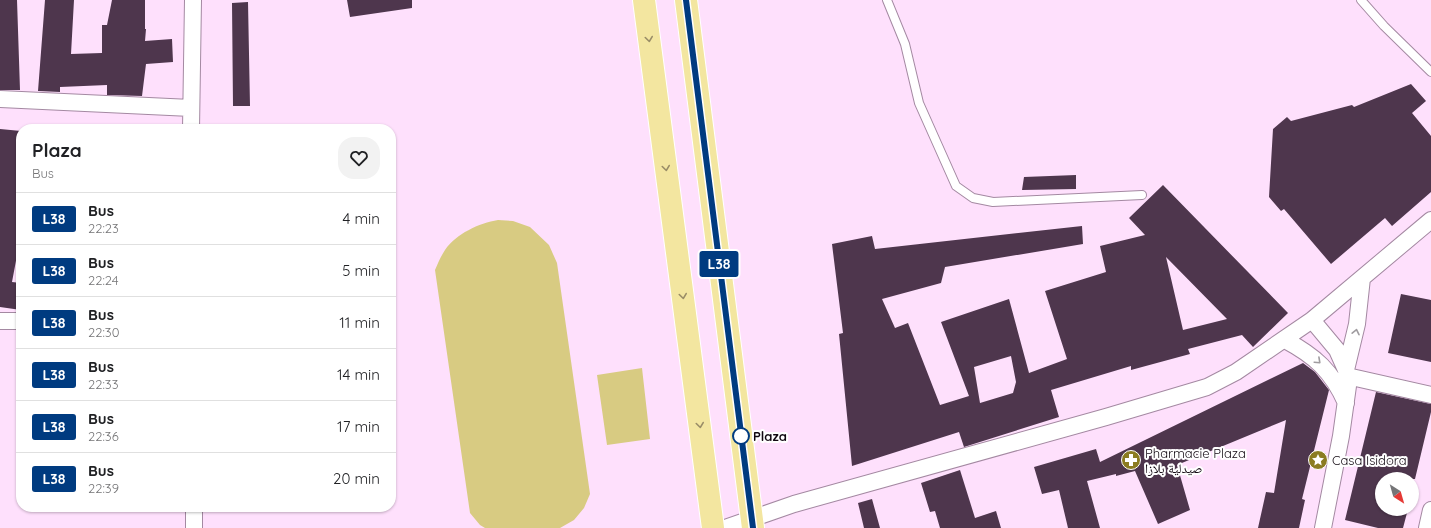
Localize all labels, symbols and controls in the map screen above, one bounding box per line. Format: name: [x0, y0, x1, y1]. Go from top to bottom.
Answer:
one-way arrow: [644, 36, 653, 42]
button: heart: [338, 137, 380, 179]
text: Plaza: [32, 138, 82, 162]
one-way arrow: [661, 164, 670, 171]
text: Bus: [32, 165, 54, 181]
text: Bus: [88, 201, 114, 220]
text: 4 min: [342, 209, 380, 228]
text: L38: [42, 210, 66, 228]
text: 22:23: [88, 220, 119, 236]
line badge: L38: [696, 251, 742, 277]
text: Bus: [88, 253, 114, 272]
text: L38: [707, 255, 731, 273]
text: 5 min: [342, 261, 380, 280]
text: L38: [42, 262, 66, 280]
text: 22:24: [88, 272, 119, 288]
one-way arrow: [678, 293, 687, 299]
text: Bus: [88, 305, 114, 324]
text: 11 min: [339, 313, 380, 332]
text: L38: [42, 314, 66, 332]
text: 22:30: [88, 324, 119, 340]
one-way arrow: [1351, 329, 1359, 335]
one-way arrow: [1313, 356, 1320, 363]
text: Bus: [88, 357, 114, 376]
text: 14 min: [337, 365, 380, 384]
text: L38: [42, 366, 66, 384]
text: 22:33: [88, 376, 118, 392]
text: Bus: [88, 409, 114, 428]
text: 17 min: [337, 417, 380, 436]
text: L38: [42, 418, 66, 436]
one-way arrow: [695, 422, 704, 428]
marker: Plaza: [732, 427, 750, 445]
text: 22:36: [88, 428, 119, 444]
place label: Plaza: [753, 428, 787, 444]
place label: Pharmacie Plaza صيدلية بلازا: [1145, 445, 1246, 477]
pharmacy icon: Pharmacie Plaza صيدلية بلازا: [1120, 449, 1142, 471]
place icon: Casa Isidora: [1307, 449, 1329, 471]
place label: Casa Isidora: [1332, 452, 1407, 468]
text: Bus: [88, 461, 114, 480]
text: 20 min: [333, 469, 380, 488]
text: L38: [42, 470, 66, 488]
north arrow: [1375, 472, 1419, 516]
map controls: [1375, 472, 1419, 516]
text: 22:39: [88, 480, 119, 496]

